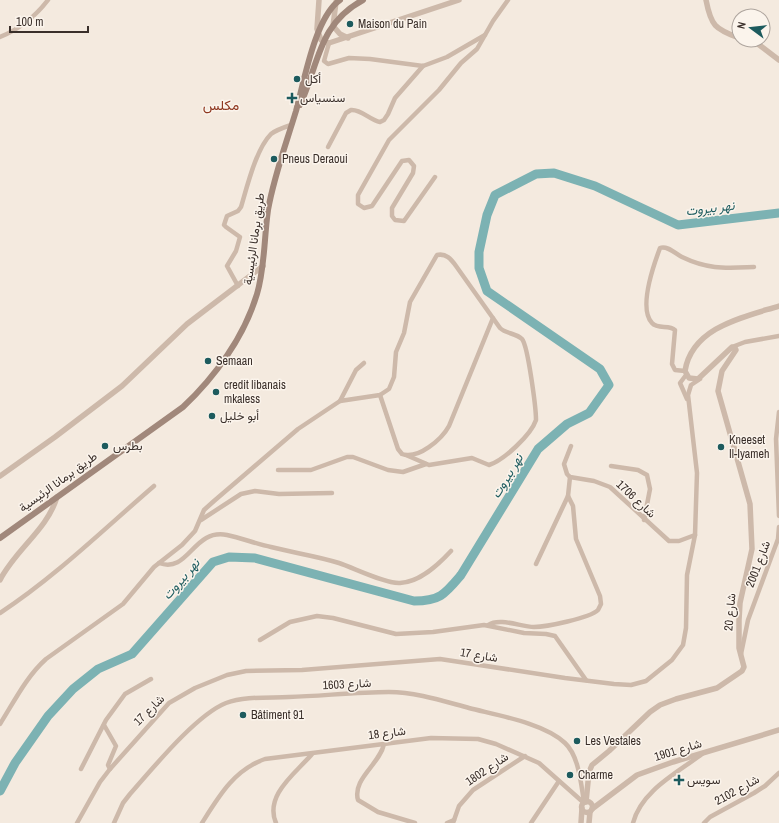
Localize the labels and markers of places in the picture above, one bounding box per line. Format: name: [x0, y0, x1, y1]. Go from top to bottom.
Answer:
place label: Maison du Pain: [358, 16, 427, 32]
marker: Maison du Pain: [345, 19, 355, 29]
place label: أكل: [305, 71, 321, 87]
marker: أكل: [292, 74, 302, 84]
place label: سنسياس: [300, 90, 345, 106]
marker: سنسياس: [287, 93, 297, 103]
place label: Pneus Deraoui: [282, 151, 348, 167]
marker: Pneus Deraoui: [269, 154, 279, 164]
place label: Semaan: [216, 353, 253, 369]
marker: Semaan: [203, 356, 213, 366]
place label: credit libanais mkaless: [224, 377, 286, 407]
marker: credit libanais mkaless: [211, 387, 221, 397]
place label: أبو خليل: [220, 408, 259, 424]
marker: أبو خليل: [207, 411, 217, 421]
place label: Kneeset Il-Iyameh: [729, 432, 769, 462]
place label: بطرس: [113, 438, 143, 454]
marker: بطرس: [100, 441, 110, 451]
marker: Kneeset Il-Iyameh: [716, 442, 726, 452]
place label: Bâtiment 91: [251, 707, 305, 723]
marker: Bâtiment 91: [238, 710, 248, 720]
place label: Les Vestales: [585, 733, 641, 749]
marker: Les Vestales: [572, 736, 582, 746]
place label: Charme: [578, 767, 613, 783]
marker: Charme: [565, 770, 575, 780]
place label: سويس: [687, 772, 720, 788]
marker: سويس: [674, 775, 684, 785]

